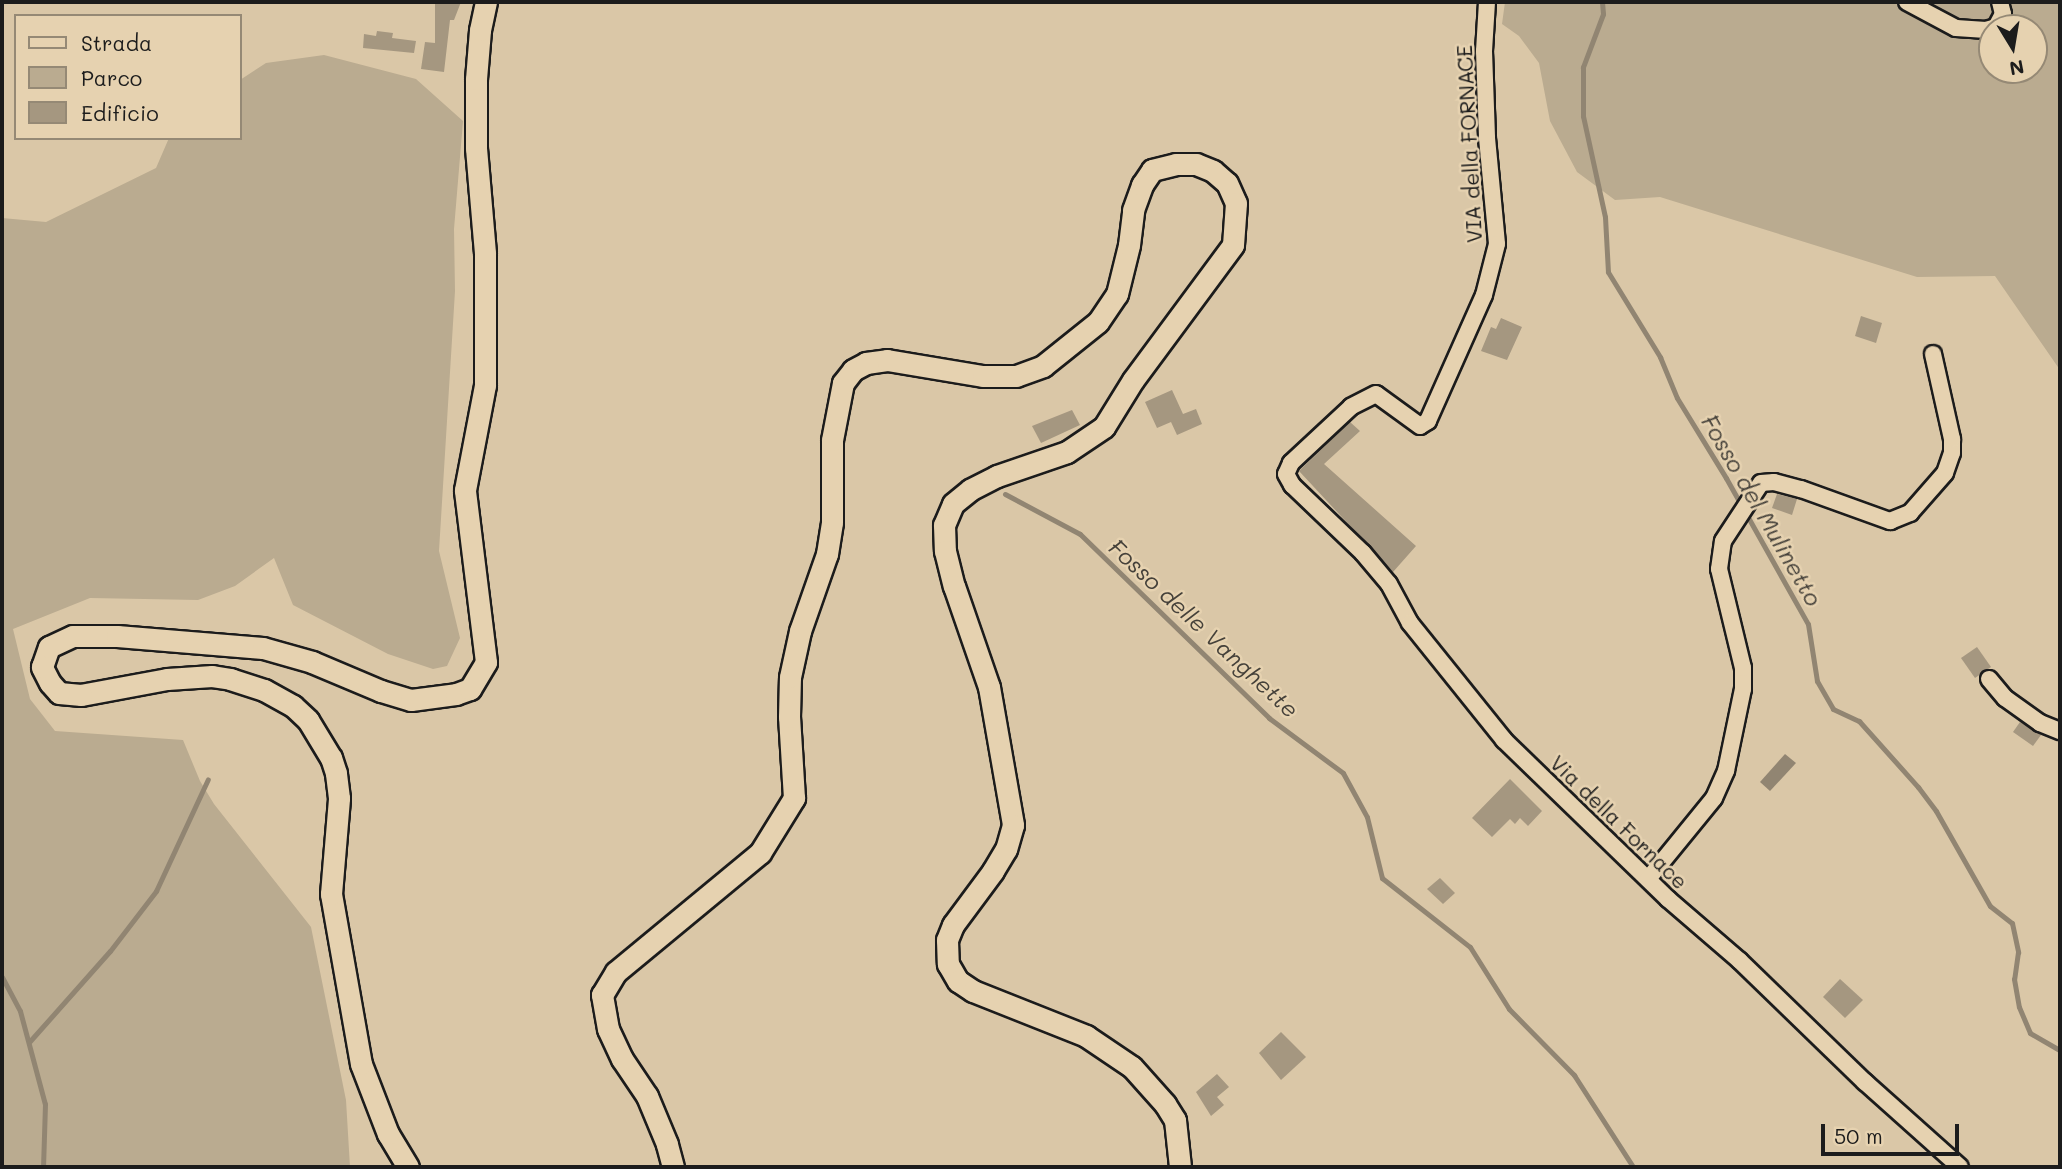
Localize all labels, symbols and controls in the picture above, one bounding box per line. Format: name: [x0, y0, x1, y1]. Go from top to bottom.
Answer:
legend: [14, 14, 242, 140]
north arrow: [1978, 14, 2048, 84]
text: Strada: [81, 29, 152, 56]
street label: VIA della FORNACE: [1451, 44, 1487, 244]
text: N: [2007, 54, 2026, 82]
text: Parco: [81, 64, 142, 91]
text: Edificio: [81, 99, 159, 126]
water label: Fosso del Mulinetto: [1696, 409, 1828, 611]
water label: Fosso delle Vanghette: [1103, 533, 1305, 723]
street label: Via della Fornace: [1545, 750, 1693, 894]
scale bar: [1824, 1110, 1962, 1154]
text: 50 m: [1834, 1122, 1883, 1149]

